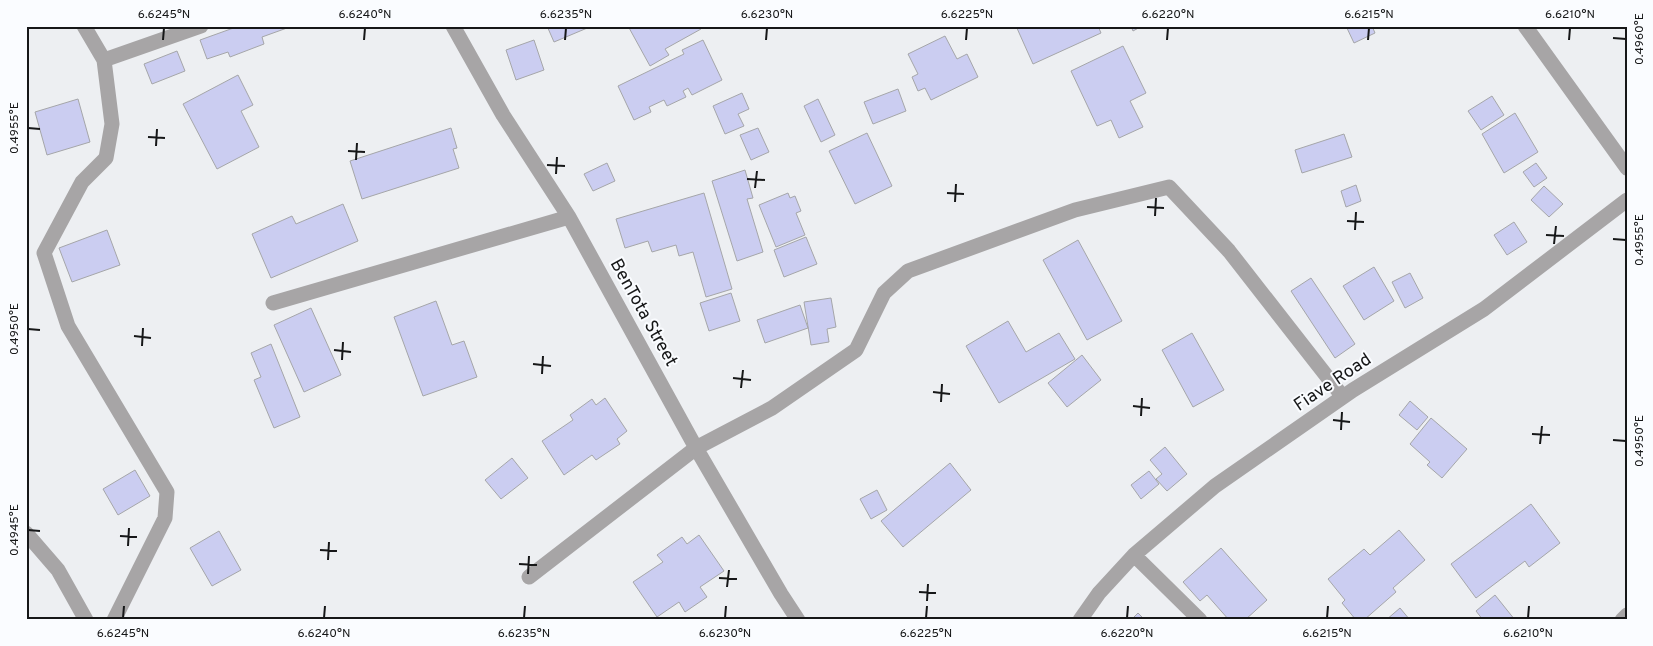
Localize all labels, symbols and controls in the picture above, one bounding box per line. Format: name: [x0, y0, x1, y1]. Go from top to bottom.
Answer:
text: 6.6245°N: [138, 7, 190, 23]
text: 6.6240°N: [339, 7, 391, 23]
text: 6.6235°N: [540, 7, 592, 23]
text: 6.6230°N: [741, 7, 793, 23]
text: 6.6225°N: [941, 7, 993, 23]
text: 6.6220°N: [1142, 7, 1194, 23]
text: 6.6215°N: [1344, 7, 1394, 23]
text: 6.6210°N: [1545, 7, 1595, 23]
text: 0.4960°E: [1632, 13, 1648, 65]
text: 0.4955°E: [7, 102, 23, 154]
text: 0.4955°E: [1632, 214, 1648, 266]
street label: BenTota Street: [604, 255, 682, 371]
text: 0.4950°E: [7, 303, 23, 355]
street label: Fiave Road: [1290, 349, 1376, 417]
text: 0.4950°E: [1632, 415, 1648, 467]
text: 0.4945°E: [7, 504, 23, 556]
text: 6.6245°N: [97, 626, 149, 642]
text: 6.6240°N: [298, 626, 350, 642]
text: 6.6235°N: [498, 626, 550, 642]
text: 6.6230°N: [699, 626, 751, 642]
text: 6.6225°N: [900, 626, 952, 642]
text: 6.6220°N: [1101, 626, 1153, 642]
text: 6.6215°N: [1302, 626, 1352, 642]
text: 6.6210°N: [1503, 626, 1553, 642]

